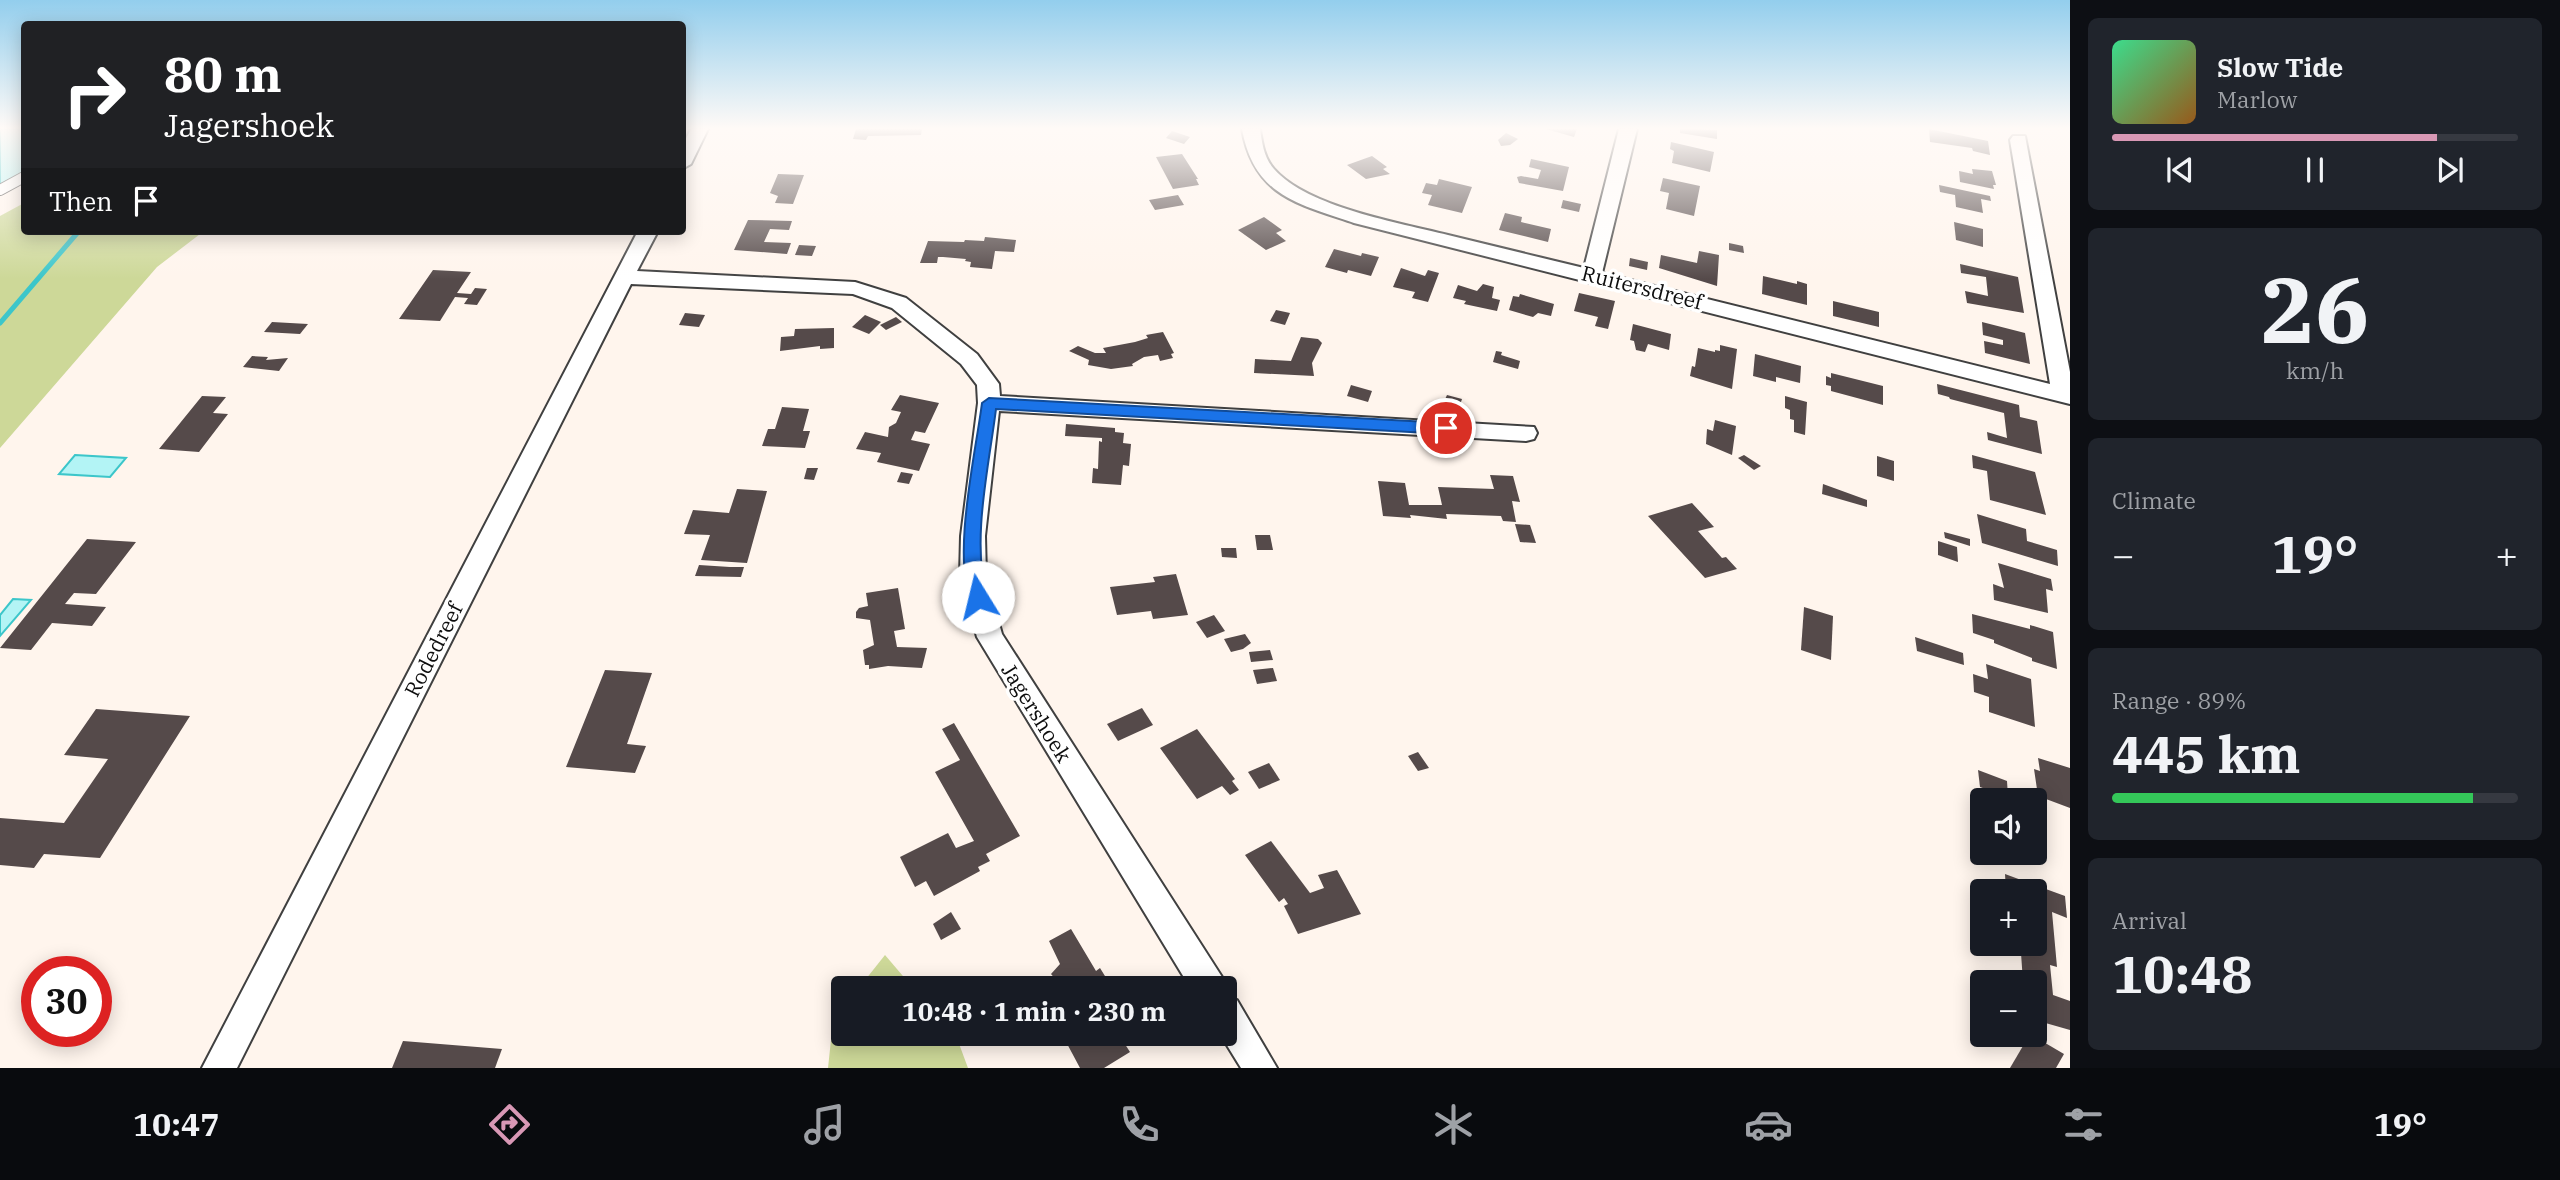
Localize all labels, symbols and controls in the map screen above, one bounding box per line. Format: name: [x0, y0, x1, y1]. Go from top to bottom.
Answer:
text: 80 m: [164, 42, 282, 105]
icon: right: [49, 49, 140, 140]
text: Slow Tide: [2217, 50, 2343, 84]
text: Marlow: [2217, 84, 2297, 114]
text: Jagershoek: [164, 104, 334, 146]
icon: previous: [2161, 151, 2199, 189]
icon: pause: [2296, 151, 2334, 189]
icon: next: [2431, 151, 2469, 189]
icon: arrive: [127, 182, 165, 220]
text: Then: [49, 184, 113, 218]
text: 26: [2260, 250, 2370, 368]
street label: Ruitersdreef: [1579, 258, 1707, 316]
text: km/h: [2286, 355, 2344, 385]
pin: [1416, 398, 1476, 458]
icon: arrive: [1427, 409, 1465, 447]
text: Climate: [2112, 485, 2196, 515]
text: 19°: [2272, 520, 2358, 587]
text: −: [2112, 530, 2135, 579]
text: +: [2495, 530, 2518, 579]
position arrow: [941, 560, 1015, 634]
street label: Rodedreef: [398, 596, 470, 701]
street label: Jagershoek: [995, 658, 1079, 768]
text: Range · 89%: [2112, 685, 2246, 715]
text: 445 km: [2112, 720, 2301, 787]
map controls: [1970, 788, 2047, 1047]
button: sound: [1970, 788, 2047, 865]
button: +: [1970, 879, 2047, 956]
text: Arrival: [2112, 905, 2187, 935]
text: 10:48: [2112, 940, 2253, 1007]
speed limit sign: 30: [21, 956, 112, 1047]
button: −: [1970, 970, 2047, 1047]
text: 10:48 · 1 min · 230 m: [902, 994, 1166, 1028]
icon: directions: [485, 1100, 534, 1149]
icon: music: [800, 1100, 849, 1149]
icon: phone: [1115, 1100, 1164, 1149]
icon: climate: [1429, 1100, 1478, 1149]
icon: car: [1744, 1100, 1793, 1149]
icon: filters: [2059, 1100, 2108, 1149]
text: 10:47: [133, 1103, 219, 1145]
text: 19°: [2374, 1103, 2427, 1145]

